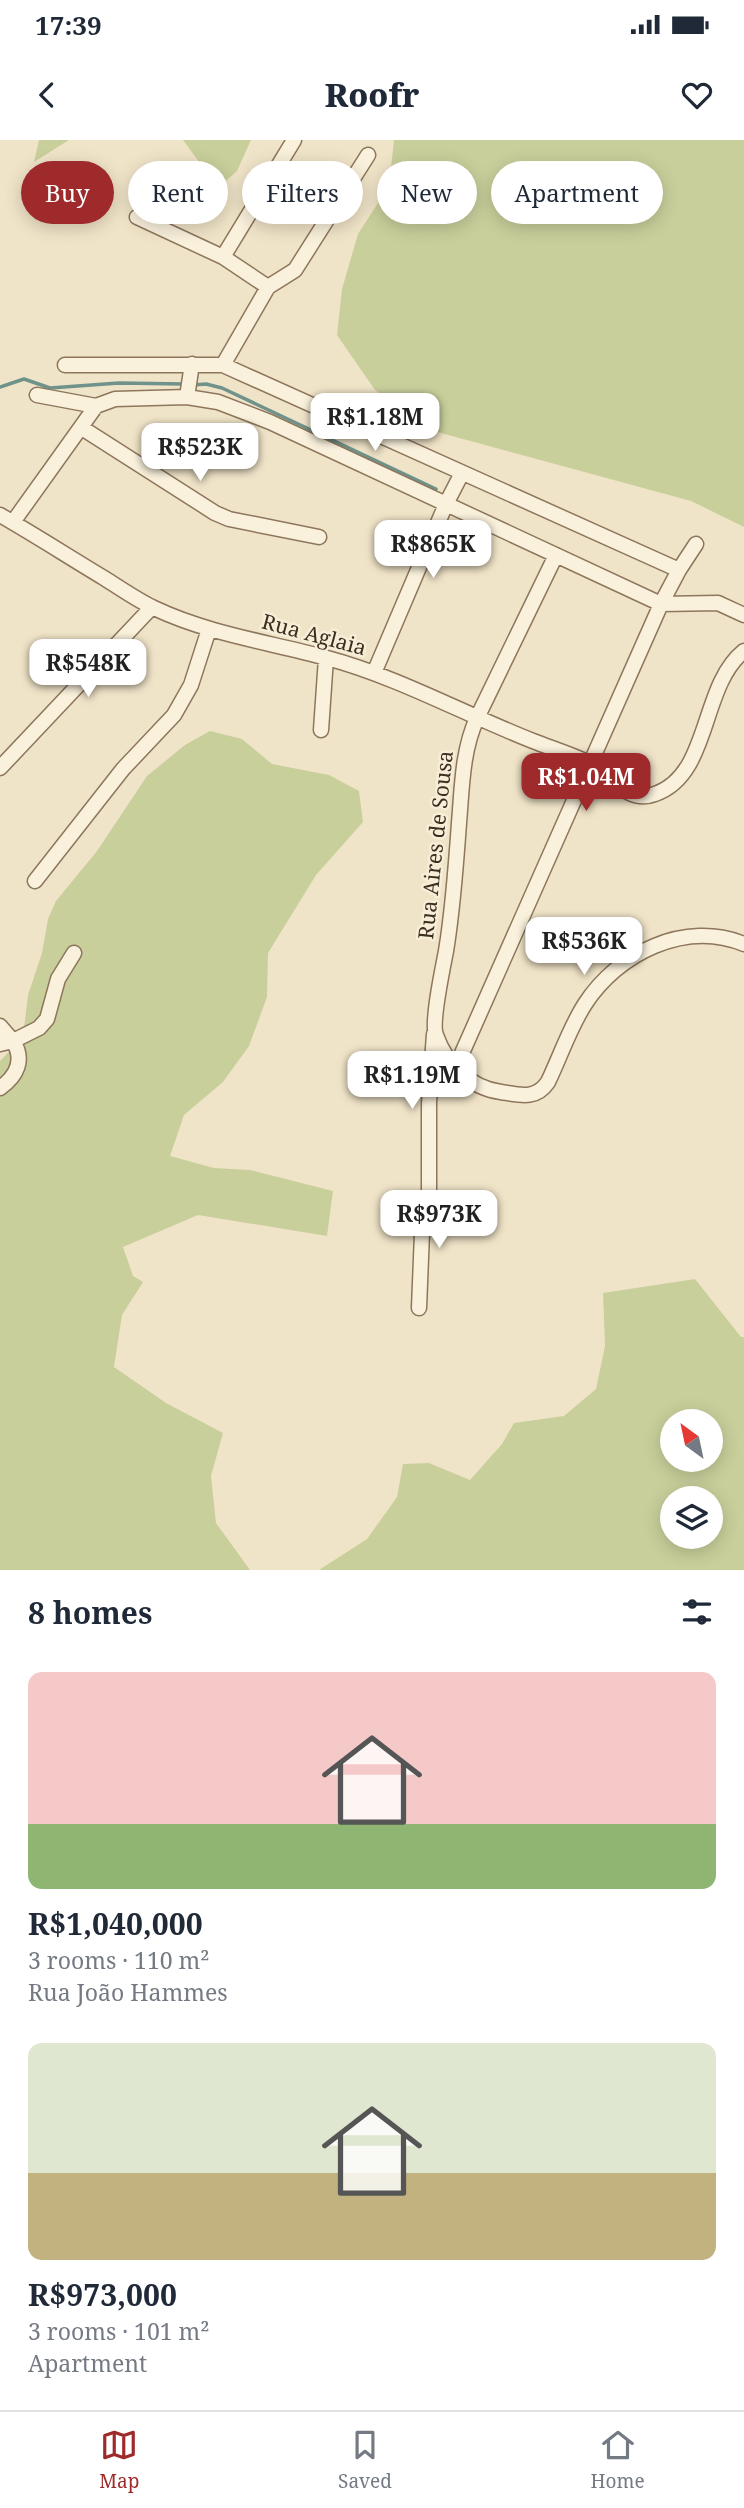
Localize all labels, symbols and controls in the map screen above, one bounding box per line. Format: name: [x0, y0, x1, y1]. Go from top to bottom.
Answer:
text: 17:39: [35, 7, 102, 43]
text: Roofr: [325, 73, 419, 116]
icon: back: [28, 76, 66, 114]
icon: heart: [678, 76, 716, 114]
chip: Buy: [21, 161, 114, 224]
chip: Rent: [128, 161, 228, 224]
chip: Filters: [242, 161, 363, 224]
chip: New: [377, 161, 477, 224]
chip: Apartment: [491, 161, 663, 224]
pin: R$1.18M: [310, 394, 440, 453]
text: R$1.18M: [326, 400, 424, 432]
pin: R$523K: [143, 424, 257, 483]
text: R$523K: [157, 430, 243, 462]
pin: R$865K: [376, 520, 490, 580]
text: R$865K: [390, 527, 476, 559]
street label: Rua Aglaia: [259, 607, 370, 661]
pin: R$548K: [31, 640, 145, 699]
text: R$548K: [45, 646, 131, 678]
street label: Rua Aires de Sousa: [411, 749, 459, 941]
pin: R$1.04M: [521, 754, 651, 813]
text: R$1.04M: [537, 760, 635, 792]
pin: R$536K: [527, 918, 641, 977]
text: R$536K: [541, 924, 627, 956]
pin: R$1.19M: [347, 1052, 477, 1111]
text: R$1.19M: [363, 1058, 461, 1090]
pin: R$973K: [382, 1190, 496, 1250]
text: R$973K: [396, 1197, 482, 1229]
north arrow: [660, 1409, 723, 1472]
map controls: [660, 1409, 723, 1549]
button: layers: [660, 1486, 723, 1549]
text: 8 homes: [28, 1592, 152, 1633]
icon: filters: [678, 1593, 716, 1631]
icon: home: [309, 1717, 435, 1843]
text: R$1,040,000: [28, 1903, 203, 1944]
text: 3 rooms · 110 m²: [28, 1944, 210, 1976]
text: Rua João Hammes: [28, 1976, 228, 2008]
icon: home: [309, 2088, 435, 2214]
text: R$973,000: [28, 2274, 177, 2315]
text: 3 rooms · 101 m²: [28, 2315, 210, 2347]
text: Apartment: [28, 2347, 147, 2379]
tab: Map: [99, 2426, 139, 2494]
tab: Saved: [338, 2426, 392, 2494]
tab: Home: [591, 2426, 645, 2494]

